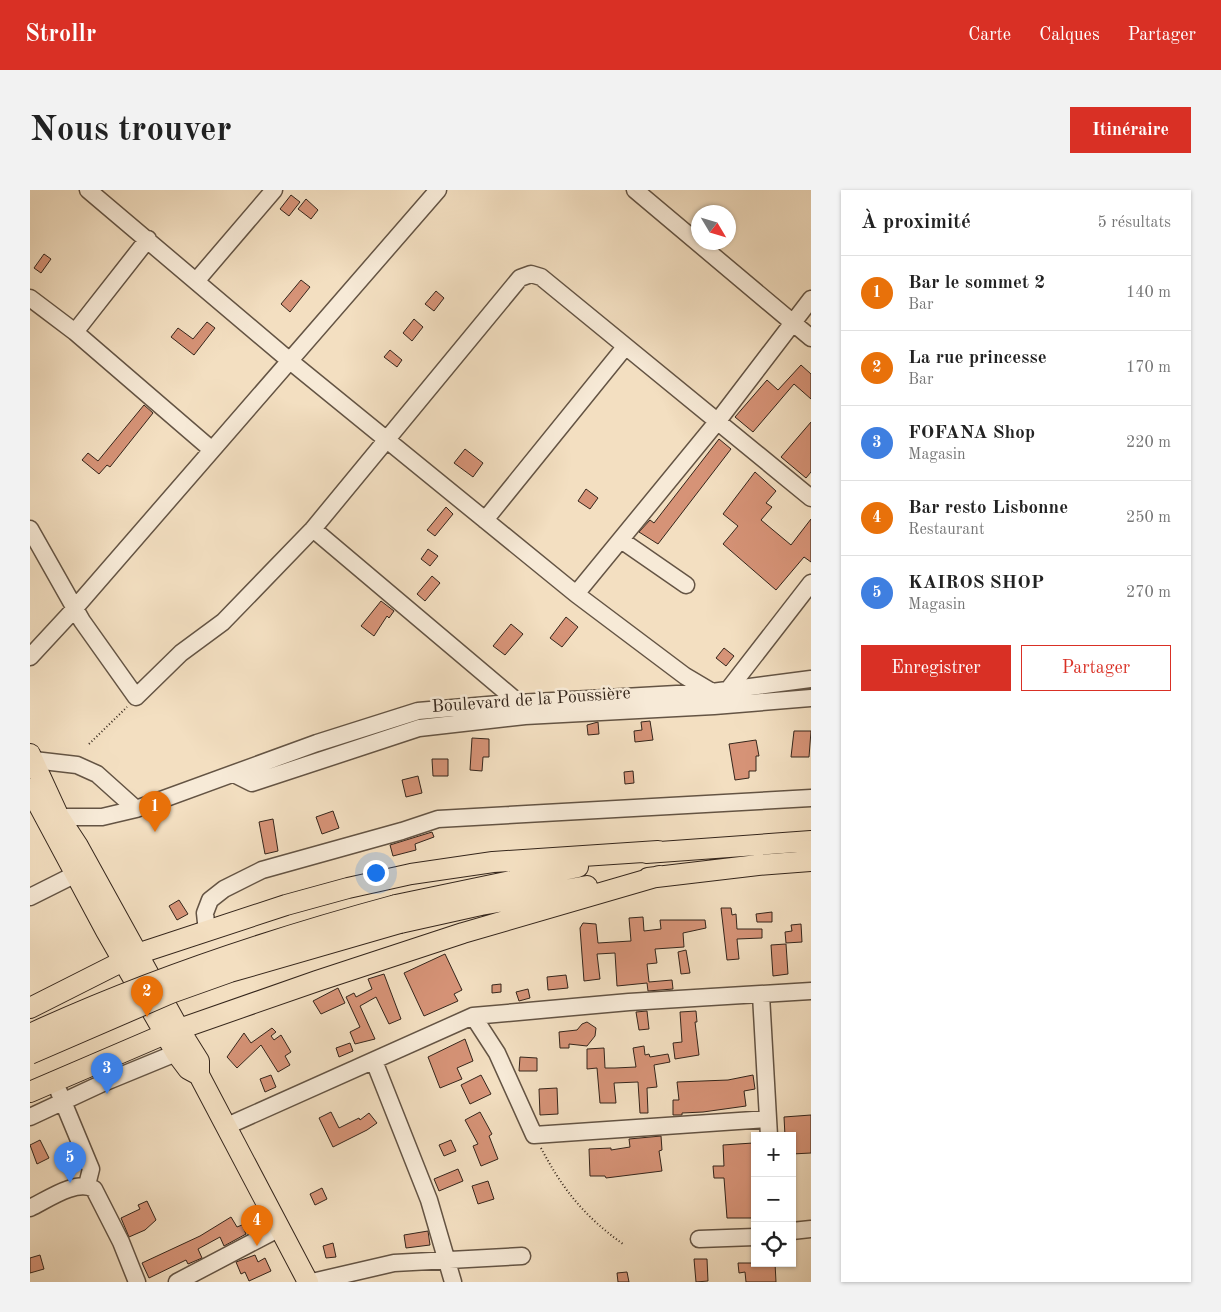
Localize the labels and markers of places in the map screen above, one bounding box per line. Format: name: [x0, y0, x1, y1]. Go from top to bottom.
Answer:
pin: 1: [139, 791, 171, 832]
pin: 2: [131, 976, 163, 1017]
pin: 3: [91, 1053, 123, 1094]
pin: 5: [54, 1142, 86, 1183]
pin: 4: [241, 1205, 273, 1246]

